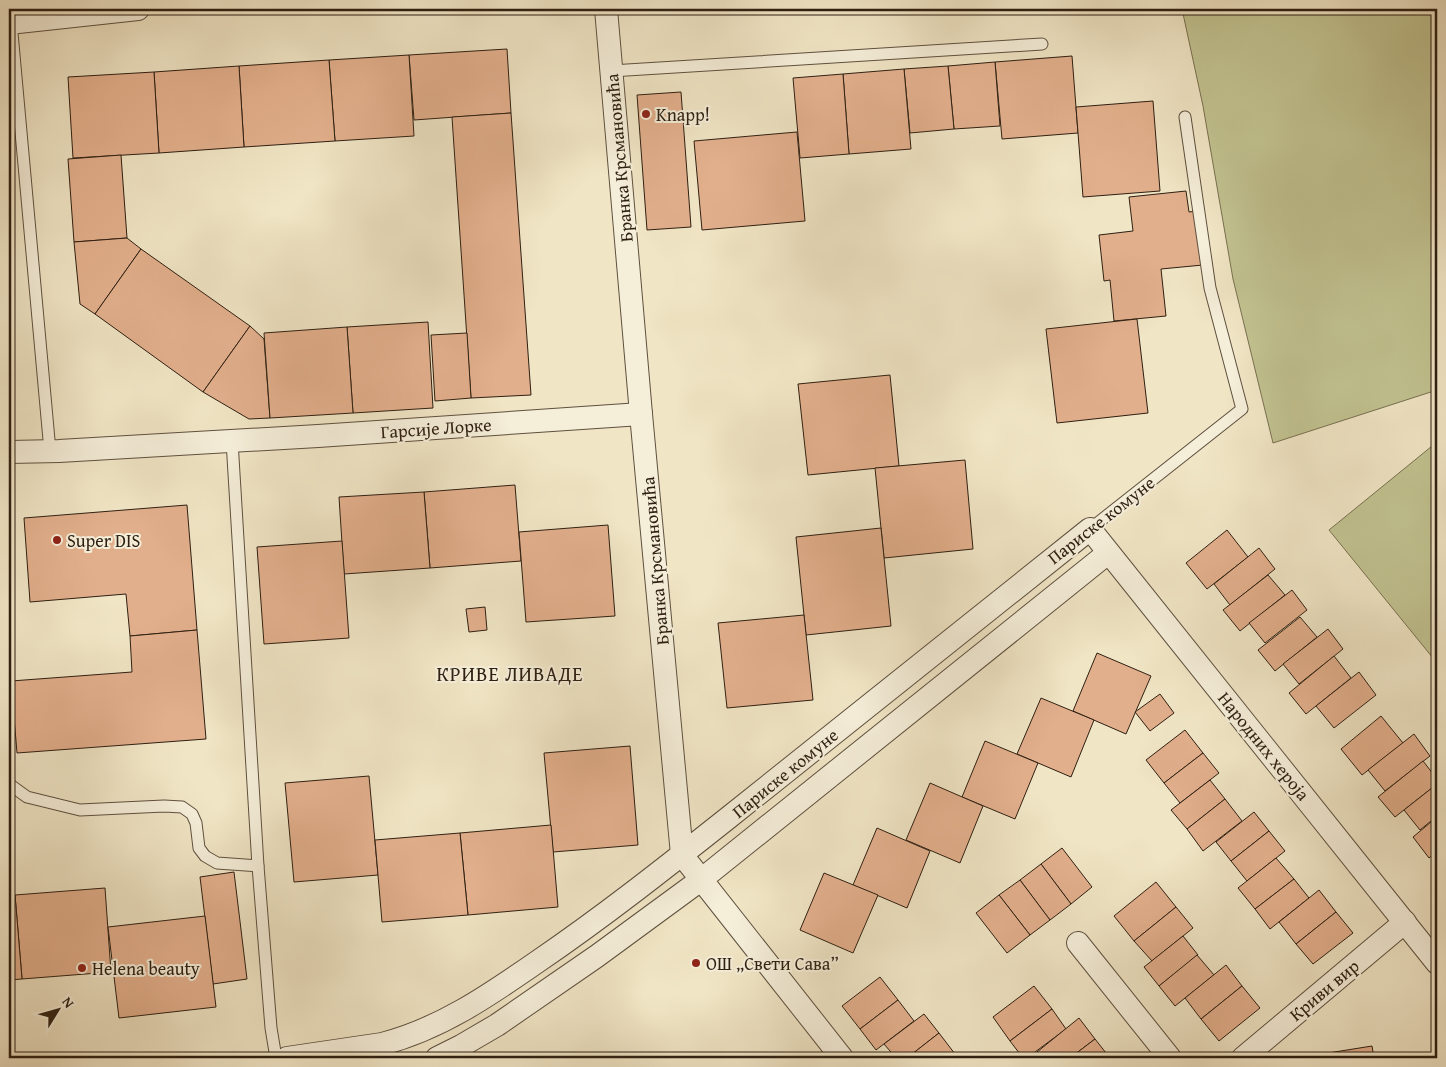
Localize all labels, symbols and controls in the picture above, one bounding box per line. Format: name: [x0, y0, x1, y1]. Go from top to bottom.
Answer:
street label: Бранка Крсмановића: [598, 72, 640, 243]
place label: Knapp!: [656, 101, 710, 128]
marker: Knapp!: [640, 108, 652, 120]
street label: Гарсије Лорке: [380, 411, 492, 445]
street label: Париске комуне: [1041, 469, 1161, 571]
street label: Бранка Крсмановића: [634, 475, 676, 646]
place label: Super DIS: [67, 527, 141, 554]
marker: Super DIS: [51, 534, 63, 546]
district label: КРИВЕ ЛИВАДЕ: [437, 659, 583, 688]
street label: Народних хероја: [1212, 686, 1317, 807]
street label: Париске комуне: [726, 722, 844, 824]
place label: ОШ „Свети Сава”: [706, 950, 839, 977]
street label: Криви вир: [1283, 952, 1365, 1027]
place label: Helena beauty: [92, 955, 200, 982]
marker: ОШ „Свети Сава”: [690, 957, 702, 969]
marker: Helena beauty: [76, 962, 88, 974]
north arrow: [32, 984, 82, 1034]
text: N: [58, 992, 80, 1012]

